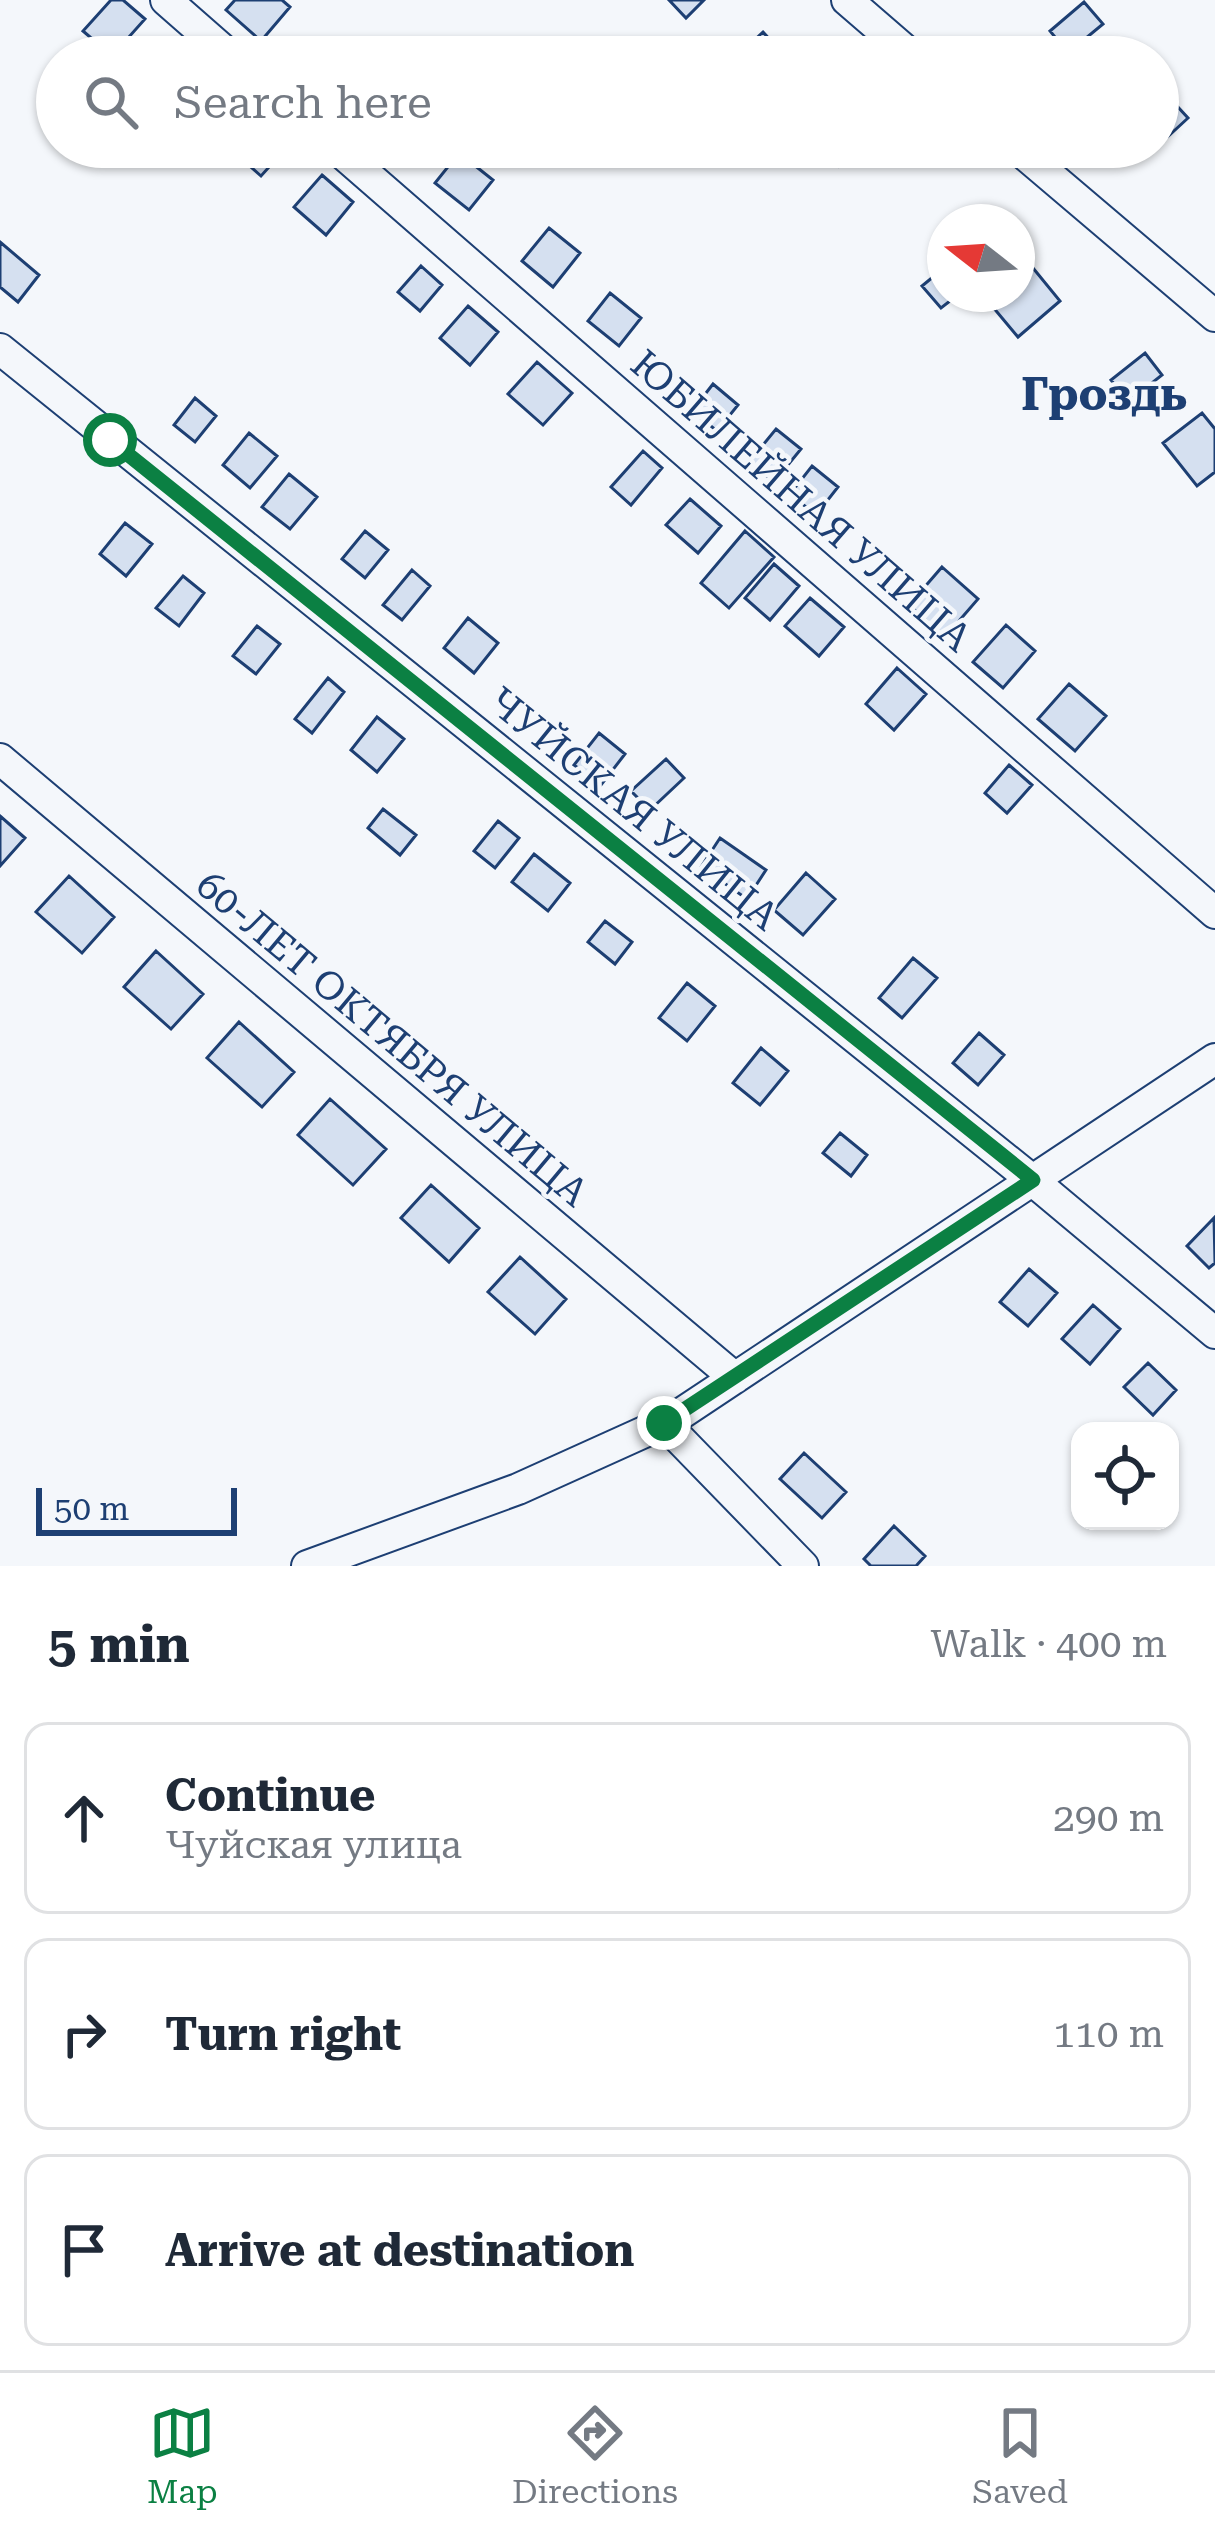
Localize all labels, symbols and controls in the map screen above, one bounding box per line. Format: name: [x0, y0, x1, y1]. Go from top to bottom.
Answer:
search box: [36, 36, 1179, 168]
icon: search: [78, 69, 144, 135]
text: Search here: [174, 76, 432, 129]
north arrow: [927, 204, 1035, 312]
street label: ЮБИЛЕЙНАЯ УЛИЦА: [622, 341, 980, 661]
district label: Гроздь: [1021, 368, 1187, 421]
route start: [83, 413, 137, 467]
street label: ЧУЙСКАЯ УЛИЦА: [479, 678, 787, 940]
street label: 60-ЛЕТ ОКТЯБРЯ УЛИЦА: [187, 862, 597, 1216]
route end: [637, 1396, 691, 1450]
map controls: [1071, 1422, 1179, 1530]
button: locate: [1071, 1422, 1179, 1530]
scale bar: [36, 1482, 237, 1535]
text: 50 m: [54, 1489, 129, 1528]
text: 5 min: [48, 1615, 190, 1674]
text: Walk · 400 m: [931, 1621, 1167, 1667]
text: Continue: [165, 1769, 376, 1822]
icon: ahead: [51, 1785, 117, 1851]
text: 290 m: [1053, 1795, 1164, 1841]
text: Чуйская улица: [165, 1822, 462, 1868]
icon: right: [51, 2001, 117, 2067]
text: Turn right: [165, 2008, 401, 2061]
text: 110 m: [1053, 2011, 1164, 2057]
icon: arrive: [51, 2217, 117, 2283]
text: Arrive at destination: [165, 2224, 634, 2277]
tab: Map: [147, 2400, 218, 2511]
tab: Directions: [512, 2400, 678, 2511]
tab: Saved: [972, 2400, 1068, 2511]

